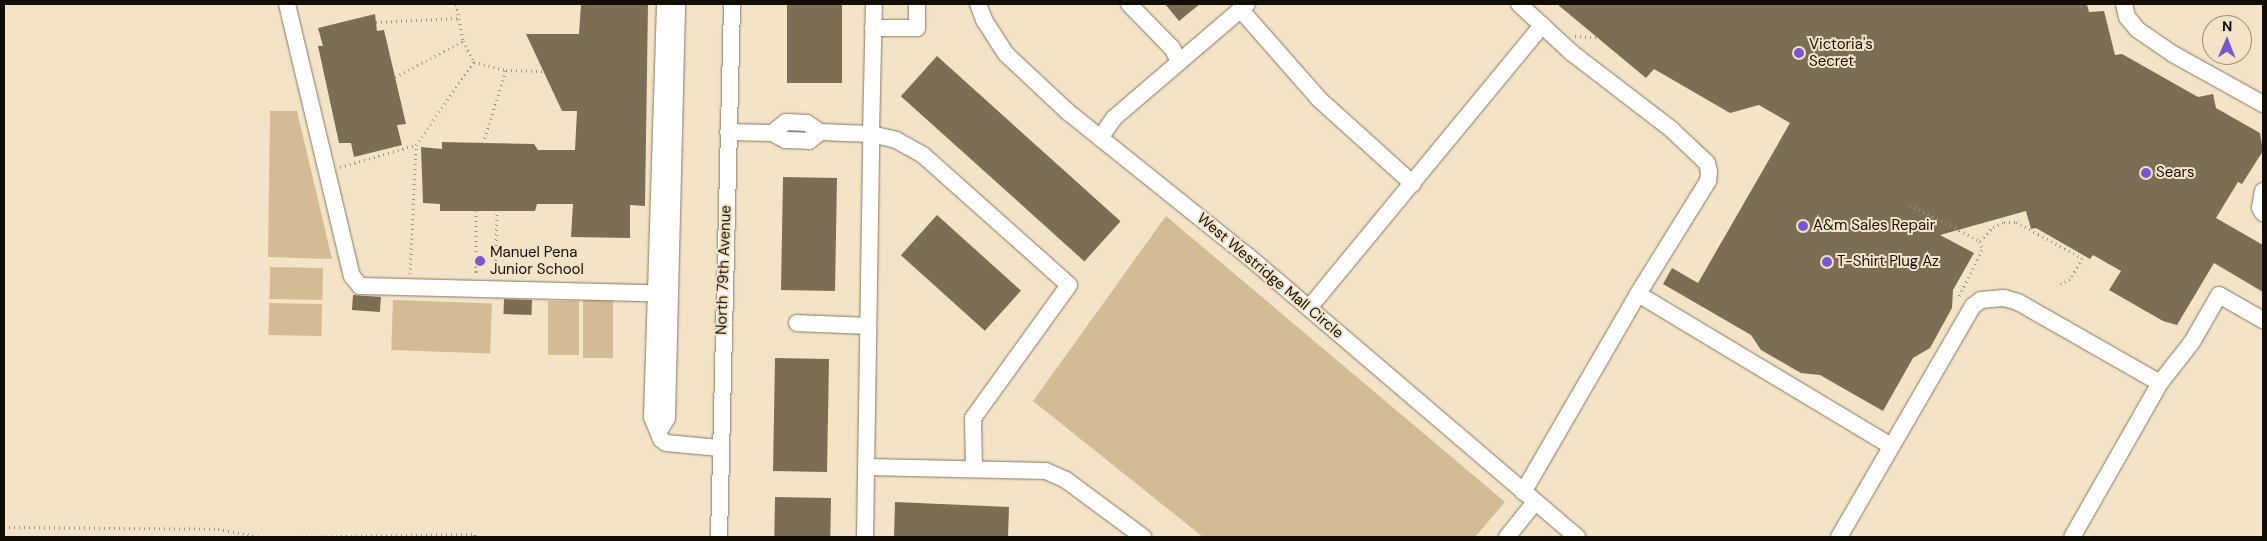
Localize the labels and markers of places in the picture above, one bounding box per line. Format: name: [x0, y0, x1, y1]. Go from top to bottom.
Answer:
place label: Victoria's Secret: [1809, 35, 1873, 70]
marker: Victoria's Secret: [1793, 47, 1805, 59]
place label: Sears: [2156, 164, 2194, 182]
marker: Sears: [2140, 167, 2152, 179]
place label: A&m Sales Repair: [1813, 217, 1935, 235]
marker: A&m Sales Repair: [1797, 220, 1809, 232]
place label: Manuel Pena Junior School: [490, 243, 584, 278]
place label: T-Shirt Plug Az: [1837, 253, 1939, 271]
marker: Manuel Pena Junior School: [474, 255, 486, 267]
marker: T-Shirt Plug Az: [1821, 256, 1833, 268]

